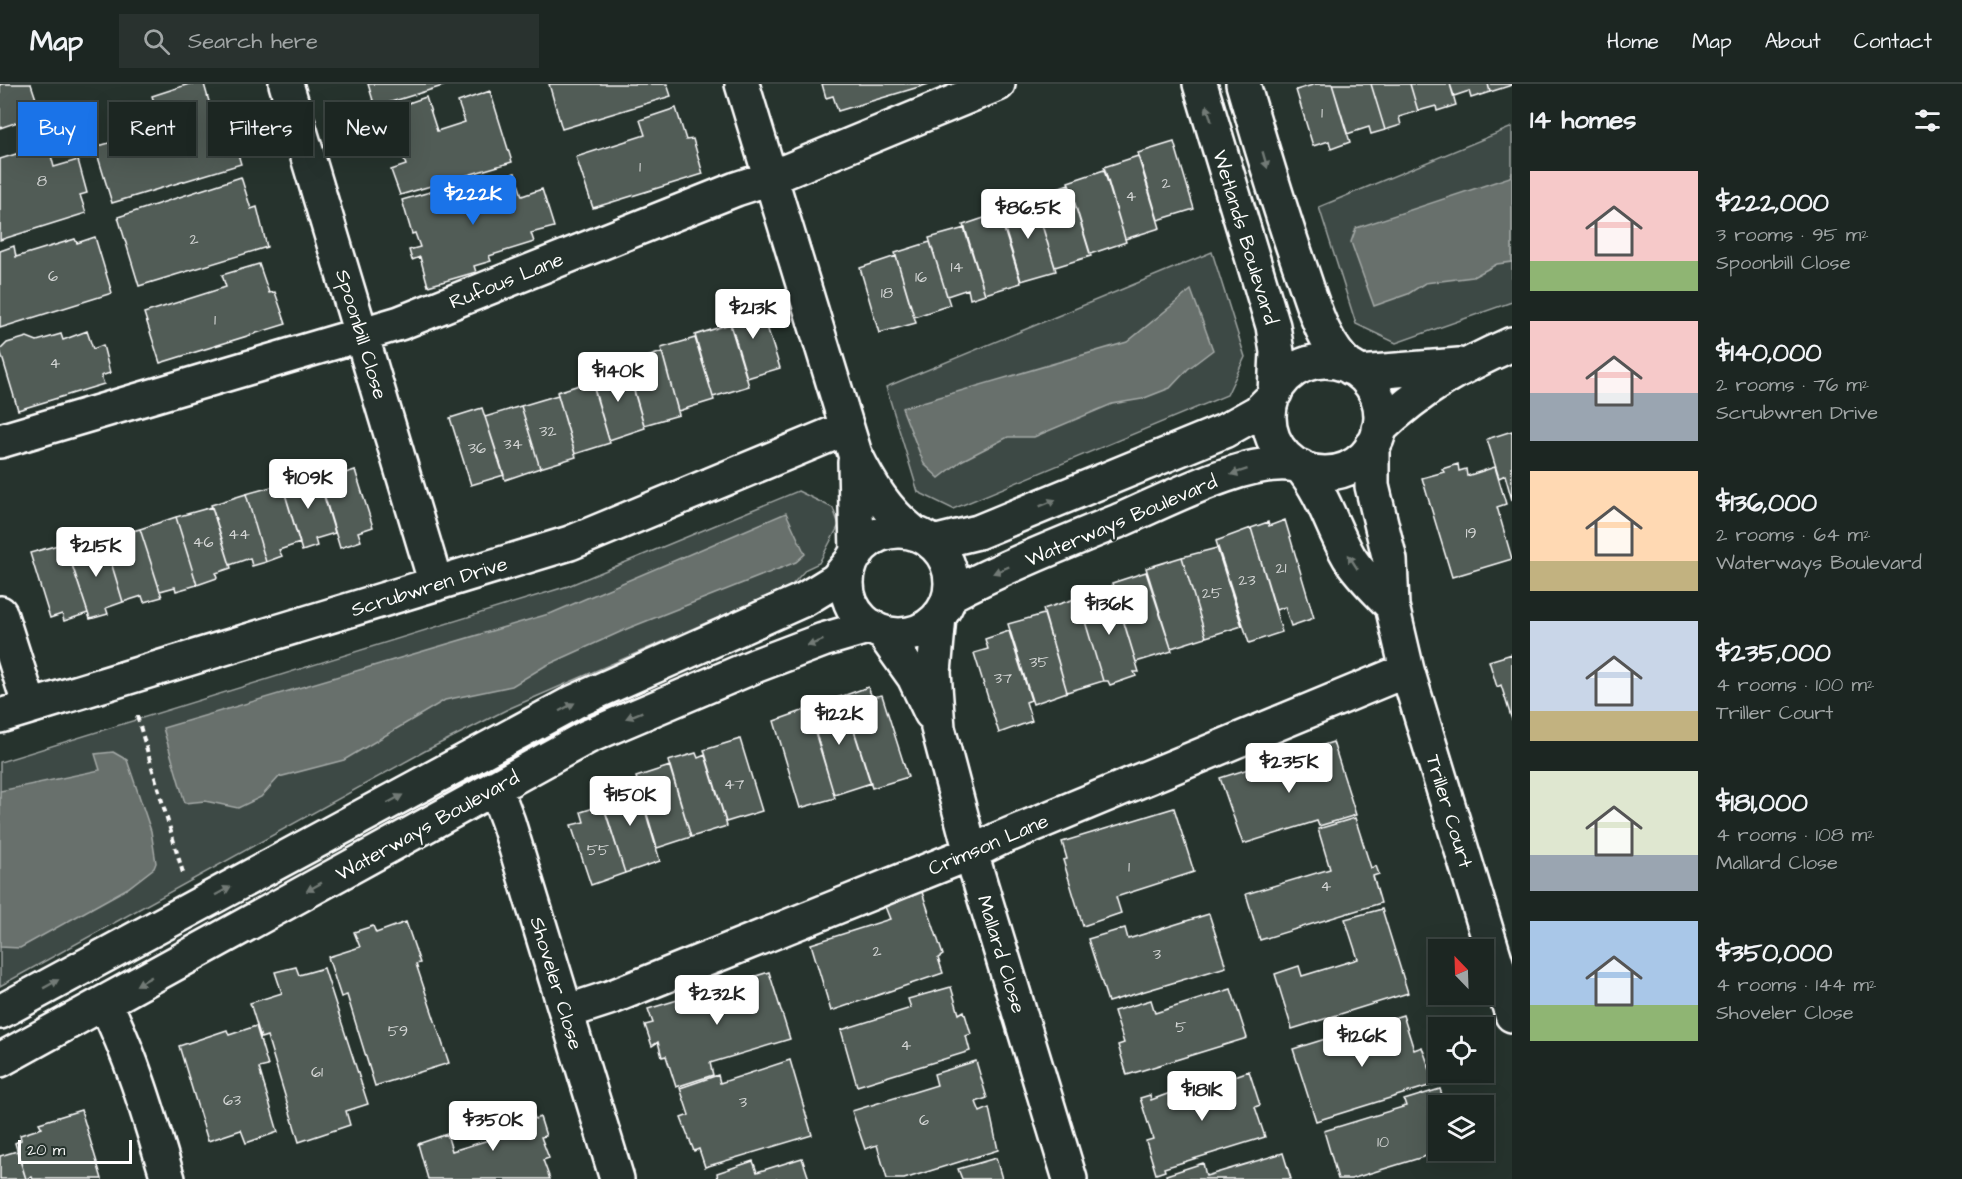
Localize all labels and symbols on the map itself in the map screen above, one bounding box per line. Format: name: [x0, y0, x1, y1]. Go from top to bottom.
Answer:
house number: 1: [1321, 102, 1323, 124]
one-way arrow: [1204, 104, 1213, 122]
street label: Wetlands Boulevard: [1205, 147, 1285, 328]
one-way arrow: [1261, 151, 1270, 169]
house number: 1: [639, 156, 641, 178]
house number: 8: [37, 170, 47, 192]
house number: 2: [1161, 172, 1171, 194]
pin: $222K: [431, 175, 515, 226]
house number: 4: [1126, 185, 1137, 207]
pin: $86.5K: [979, 189, 1077, 240]
house number: 2: [189, 228, 199, 250]
street label: Rufous Lane: [445, 245, 568, 316]
house number: 14: [951, 256, 964, 278]
house number: 6: [48, 265, 58, 287]
street label: Spoonbill Close: [328, 266, 394, 403]
house number: 16: [915, 266, 927, 288]
house number: 18: [881, 282, 893, 304]
pin: $213K: [711, 289, 795, 340]
house number: 1: [214, 309, 216, 331]
house number: 4: [50, 352, 61, 374]
pin: $140K: [576, 352, 660, 403]
house number: 32: [539, 420, 557, 442]
house number: 34: [503, 433, 523, 455]
house number: 36: [468, 437, 486, 459]
pin: $109K: [266, 459, 350, 510]
one-way arrow: [1230, 467, 1248, 477]
street label: Waterways Boulevard: [1021, 468, 1222, 575]
one-way arrow: [1039, 498, 1057, 508]
house number: 19: [1465, 522, 1477, 544]
house number: 44: [228, 523, 250, 545]
pin: $215K: [54, 527, 138, 578]
house number: 46: [193, 531, 213, 553]
street label: Scrubwren Drive: [348, 550, 511, 624]
one-way arrow: [1347, 555, 1359, 571]
house number: 21: [1275, 557, 1287, 579]
one-way arrow: [991, 565, 1009, 575]
house number: 23: [1238, 569, 1256, 591]
house number: 25: [1202, 582, 1223, 604]
pin: $136K: [1067, 585, 1151, 636]
one-way arrow: [806, 639, 824, 648]
house number: 35: [1029, 651, 1049, 673]
house number: 37: [994, 667, 1012, 689]
pin: $122K: [797, 695, 881, 746]
one-way arrow: [558, 702, 575, 712]
one-way arrow: [625, 711, 643, 721]
pin: $235K: [1247, 743, 1331, 794]
street label: Triller Court: [1418, 751, 1480, 872]
street label: Waterways Boulevard: [331, 764, 525, 889]
house number: 47: [724, 773, 745, 795]
pin: $150K: [588, 776, 672, 827]
one-way arrow: [386, 794, 403, 804]
street label: Crimson Lane: [924, 807, 1053, 883]
house number: 55: [587, 839, 610, 861]
house number: 1: [1128, 856, 1130, 878]
house number: 4: [1321, 875, 1332, 897]
one-way arrow: [306, 882, 323, 892]
one-way arrow: [215, 886, 232, 896]
street label: Mallard Close: [970, 892, 1032, 1017]
street label: Shoveler Close: [523, 913, 590, 1053]
north arrow: [1428, 939, 1494, 1005]
house number: 2: [872, 940, 882, 962]
house number: 3: [1153, 943, 1161, 965]
pin: $232K: [675, 975, 759, 1026]
one-way arrow: [135, 976, 152, 986]
one-way arrow: [43, 979, 60, 989]
house number: 5: [1175, 1016, 1187, 1038]
pin: $126K: [1320, 1017, 1404, 1068]
house number: 59: [388, 1020, 408, 1042]
house number: 4: [901, 1034, 912, 1056]
house number: 61: [311, 1061, 323, 1083]
pin: $181K: [1160, 1071, 1244, 1122]
house number: 63: [223, 1089, 241, 1111]
house number: 3: [739, 1091, 747, 1113]
pin: $350K: [451, 1101, 535, 1152]
house number: 6: [919, 1109, 929, 1131]
house number: 10: [1377, 1131, 1389, 1153]
scale bar: [18, 1137, 132, 1164]

